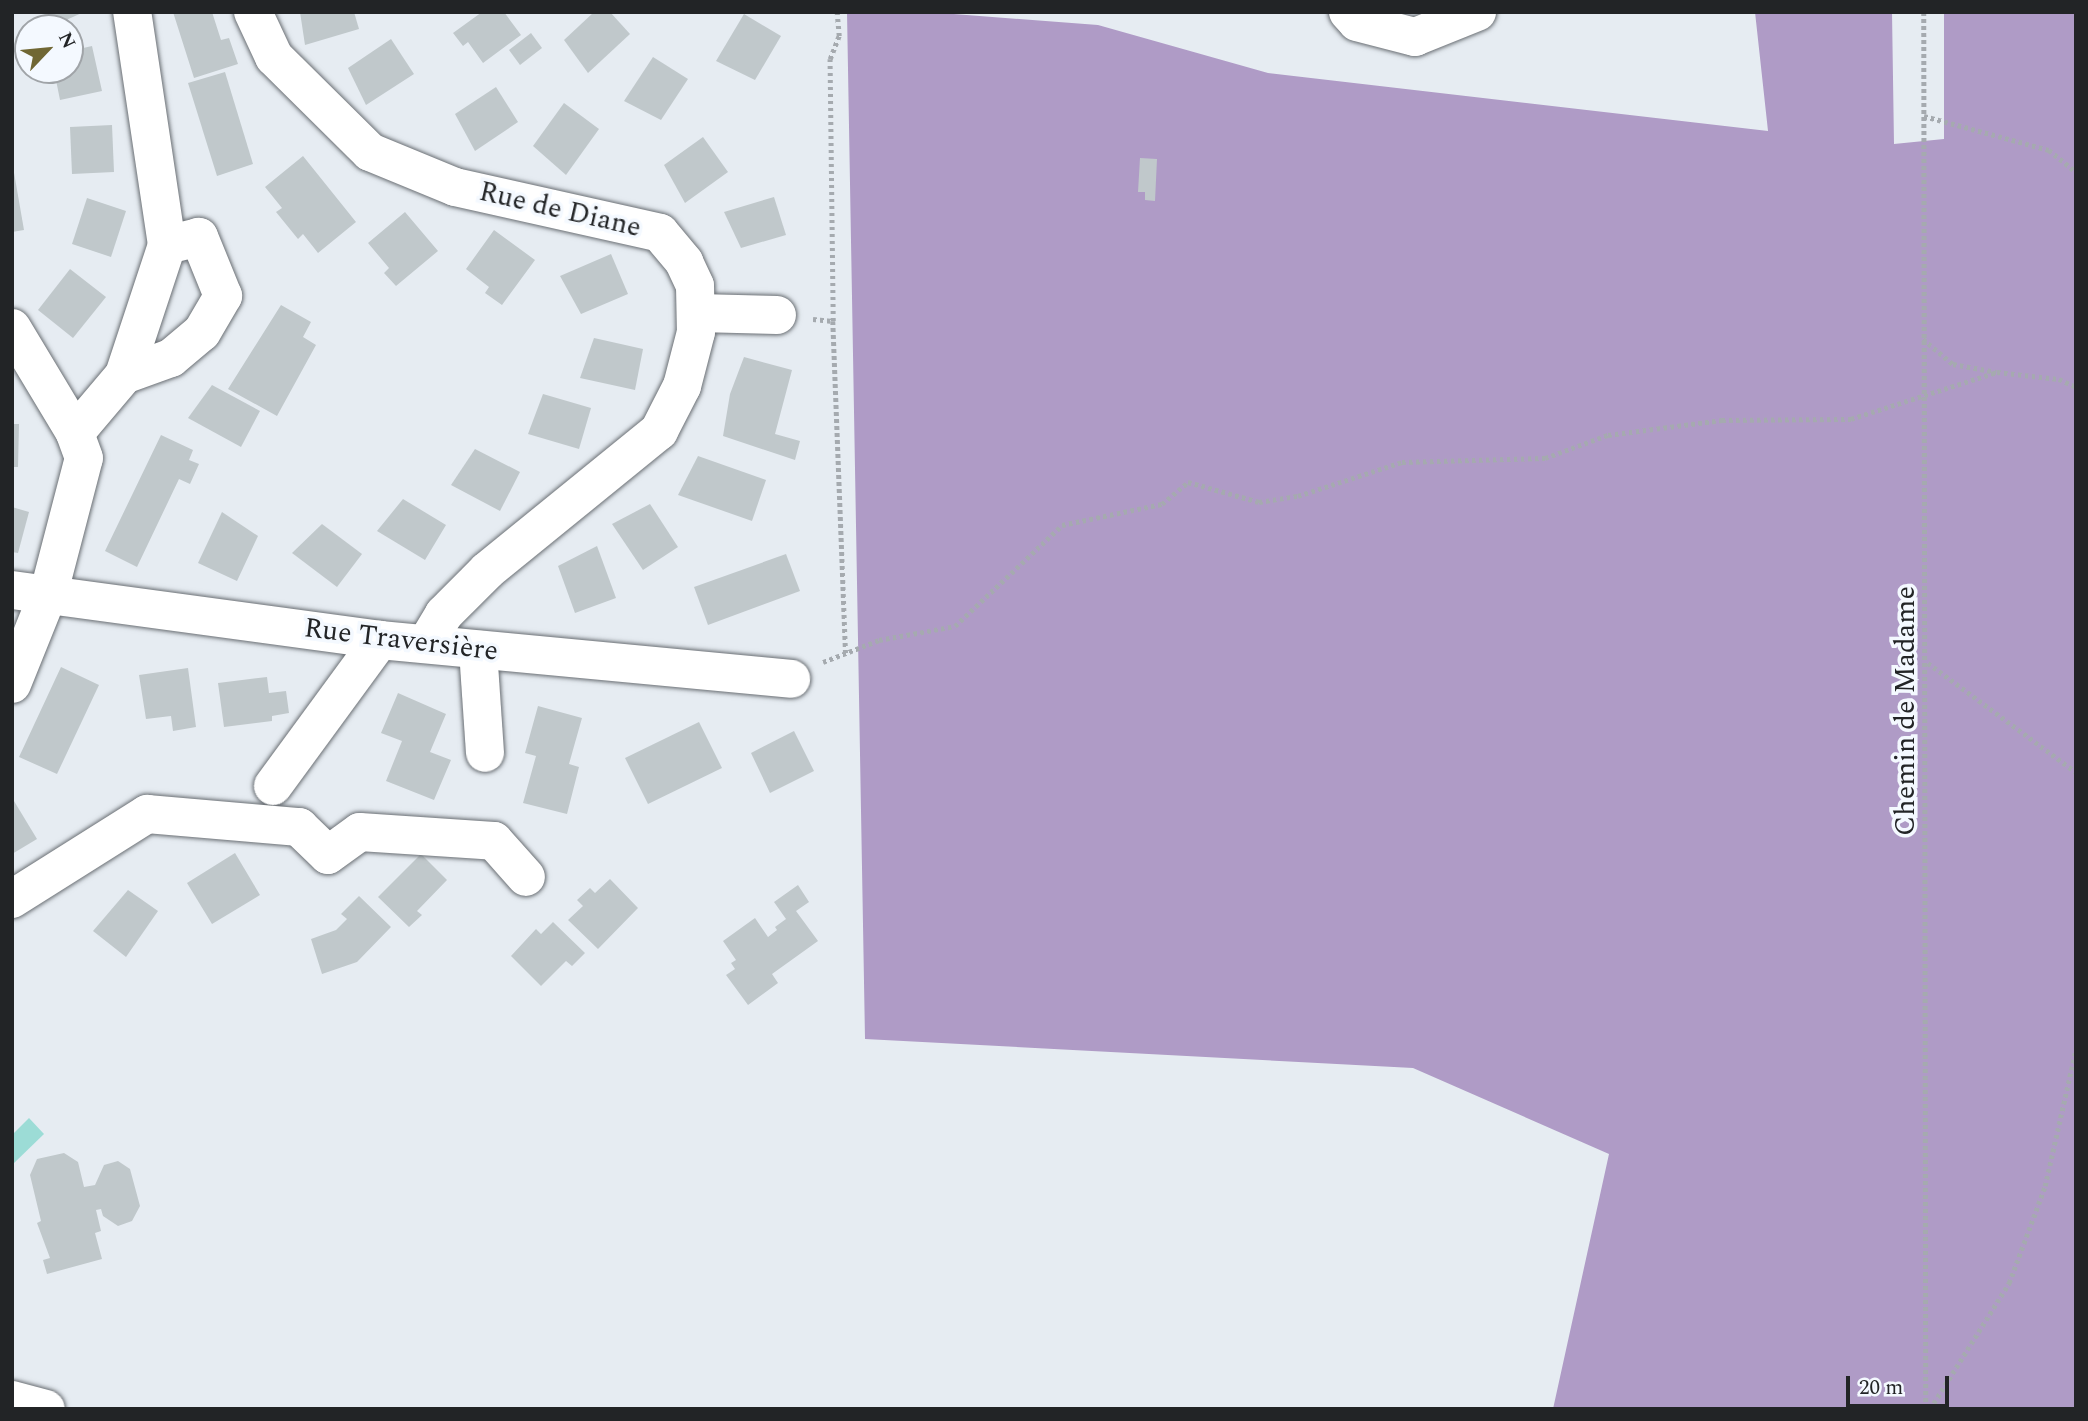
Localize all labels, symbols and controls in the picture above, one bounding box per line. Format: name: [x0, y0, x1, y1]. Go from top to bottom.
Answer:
north arrow: [14, 14, 84, 84]
text: N: [50, 27, 83, 54]
street label: Rue de Diane: [476, 175, 644, 245]
street label: Chemin de Madame: [1889, 586, 1923, 836]
street label: Rue Traversière: [302, 611, 500, 669]
scale bar: [1850, 1362, 1953, 1406]
text: 20 m: [1859, 1372, 1903, 1404]

